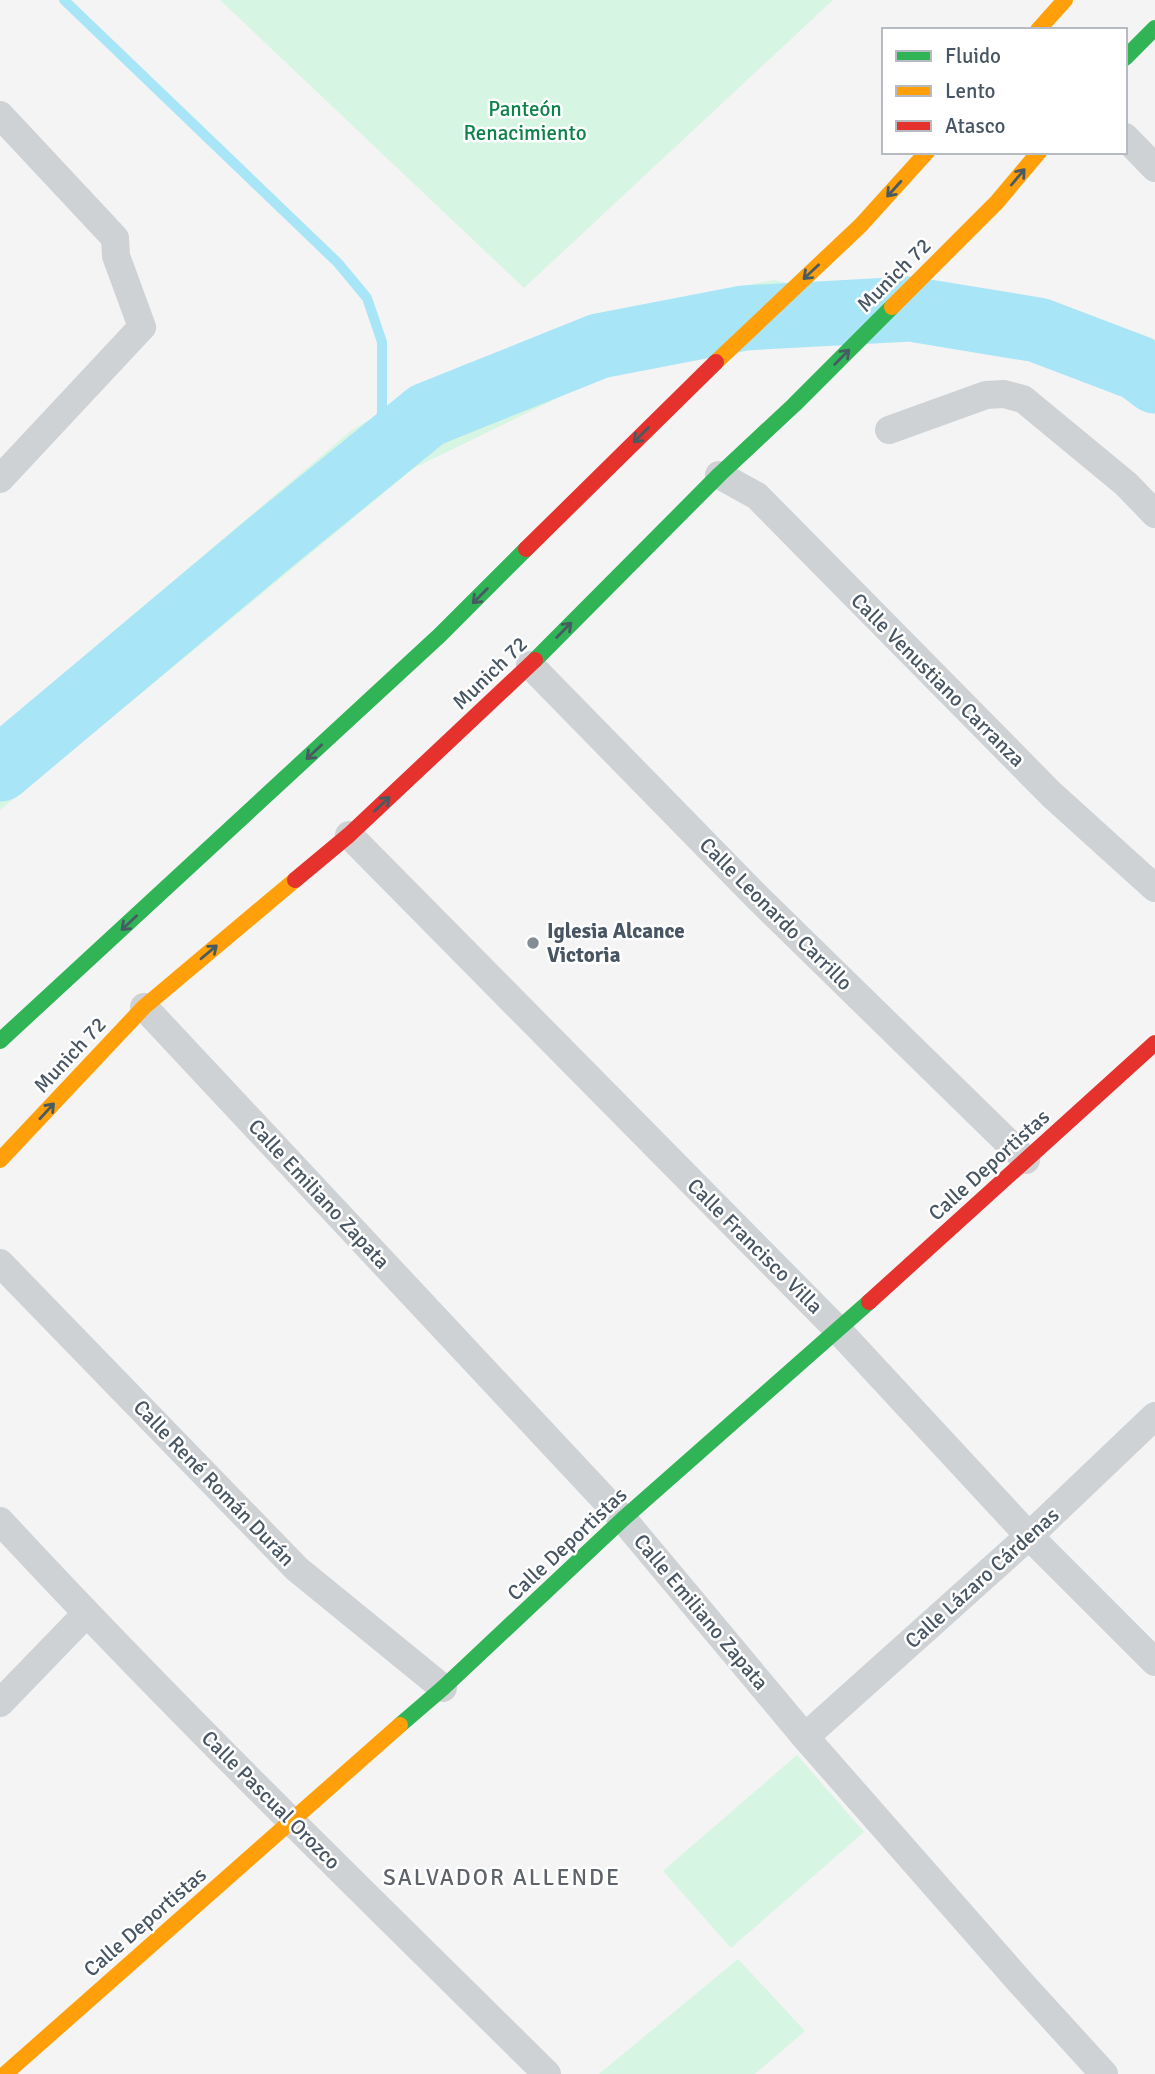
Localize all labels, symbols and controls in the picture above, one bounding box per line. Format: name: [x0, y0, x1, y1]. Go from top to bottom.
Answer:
legend: [882, 28, 1127, 154]
text: Fluido: [945, 43, 1001, 69]
text: Lento: [945, 78, 995, 104]
park label: Panteón Renacimiento: [463, 96, 587, 146]
text: Atasco: [945, 113, 1005, 139]
one-way arrow: [1010, 168, 1026, 186]
one-way arrow: [886, 180, 902, 198]
street label: Munich 72: [851, 232, 937, 318]
one-way arrow: [803, 263, 821, 280]
one-way arrow: [834, 348, 851, 365]
one-way arrow: [632, 427, 649, 444]
one-way arrow: [471, 587, 488, 604]
street label: Calle Venustiano Carranza: [846, 588, 1030, 772]
one-way arrow: [556, 622, 573, 639]
street label: Munich 72: [447, 631, 533, 715]
one-way arrow: [306, 743, 323, 760]
one-way arrow: [373, 796, 390, 813]
street label: Calle Leonardo Carrillo: [694, 832, 858, 996]
one-way arrow: [121, 914, 138, 931]
place label: Iglesia Alcance Victoria: [547, 918, 685, 968]
marker: Iglesia Alcance Victoria: [525, 935, 541, 951]
one-way arrow: [200, 944, 218, 960]
street label: Munich 72: [28, 1012, 112, 1098]
one-way arrow: [38, 1103, 55, 1120]
street label: Calle Deportistas: [923, 1104, 1055, 1226]
street label: Calle Emiliano Zapata: [243, 1114, 395, 1274]
street label: Calle Francisco Villa: [682, 1173, 828, 1319]
street label: Calle René Román Durán: [128, 1394, 300, 1572]
street label: Calle Deportistas: [502, 1482, 632, 1606]
street label: Calle Lázaro Cárdenas: [900, 1502, 1064, 1654]
street label: Calle Emiliano Zapata: [628, 1529, 774, 1695]
street label: Calle Pascual Orozco: [196, 1725, 346, 1875]
street label: Calle Deportistas: [78, 1862, 212, 1982]
district label: SALVADOR ALLENDE: [383, 1863, 621, 1892]

